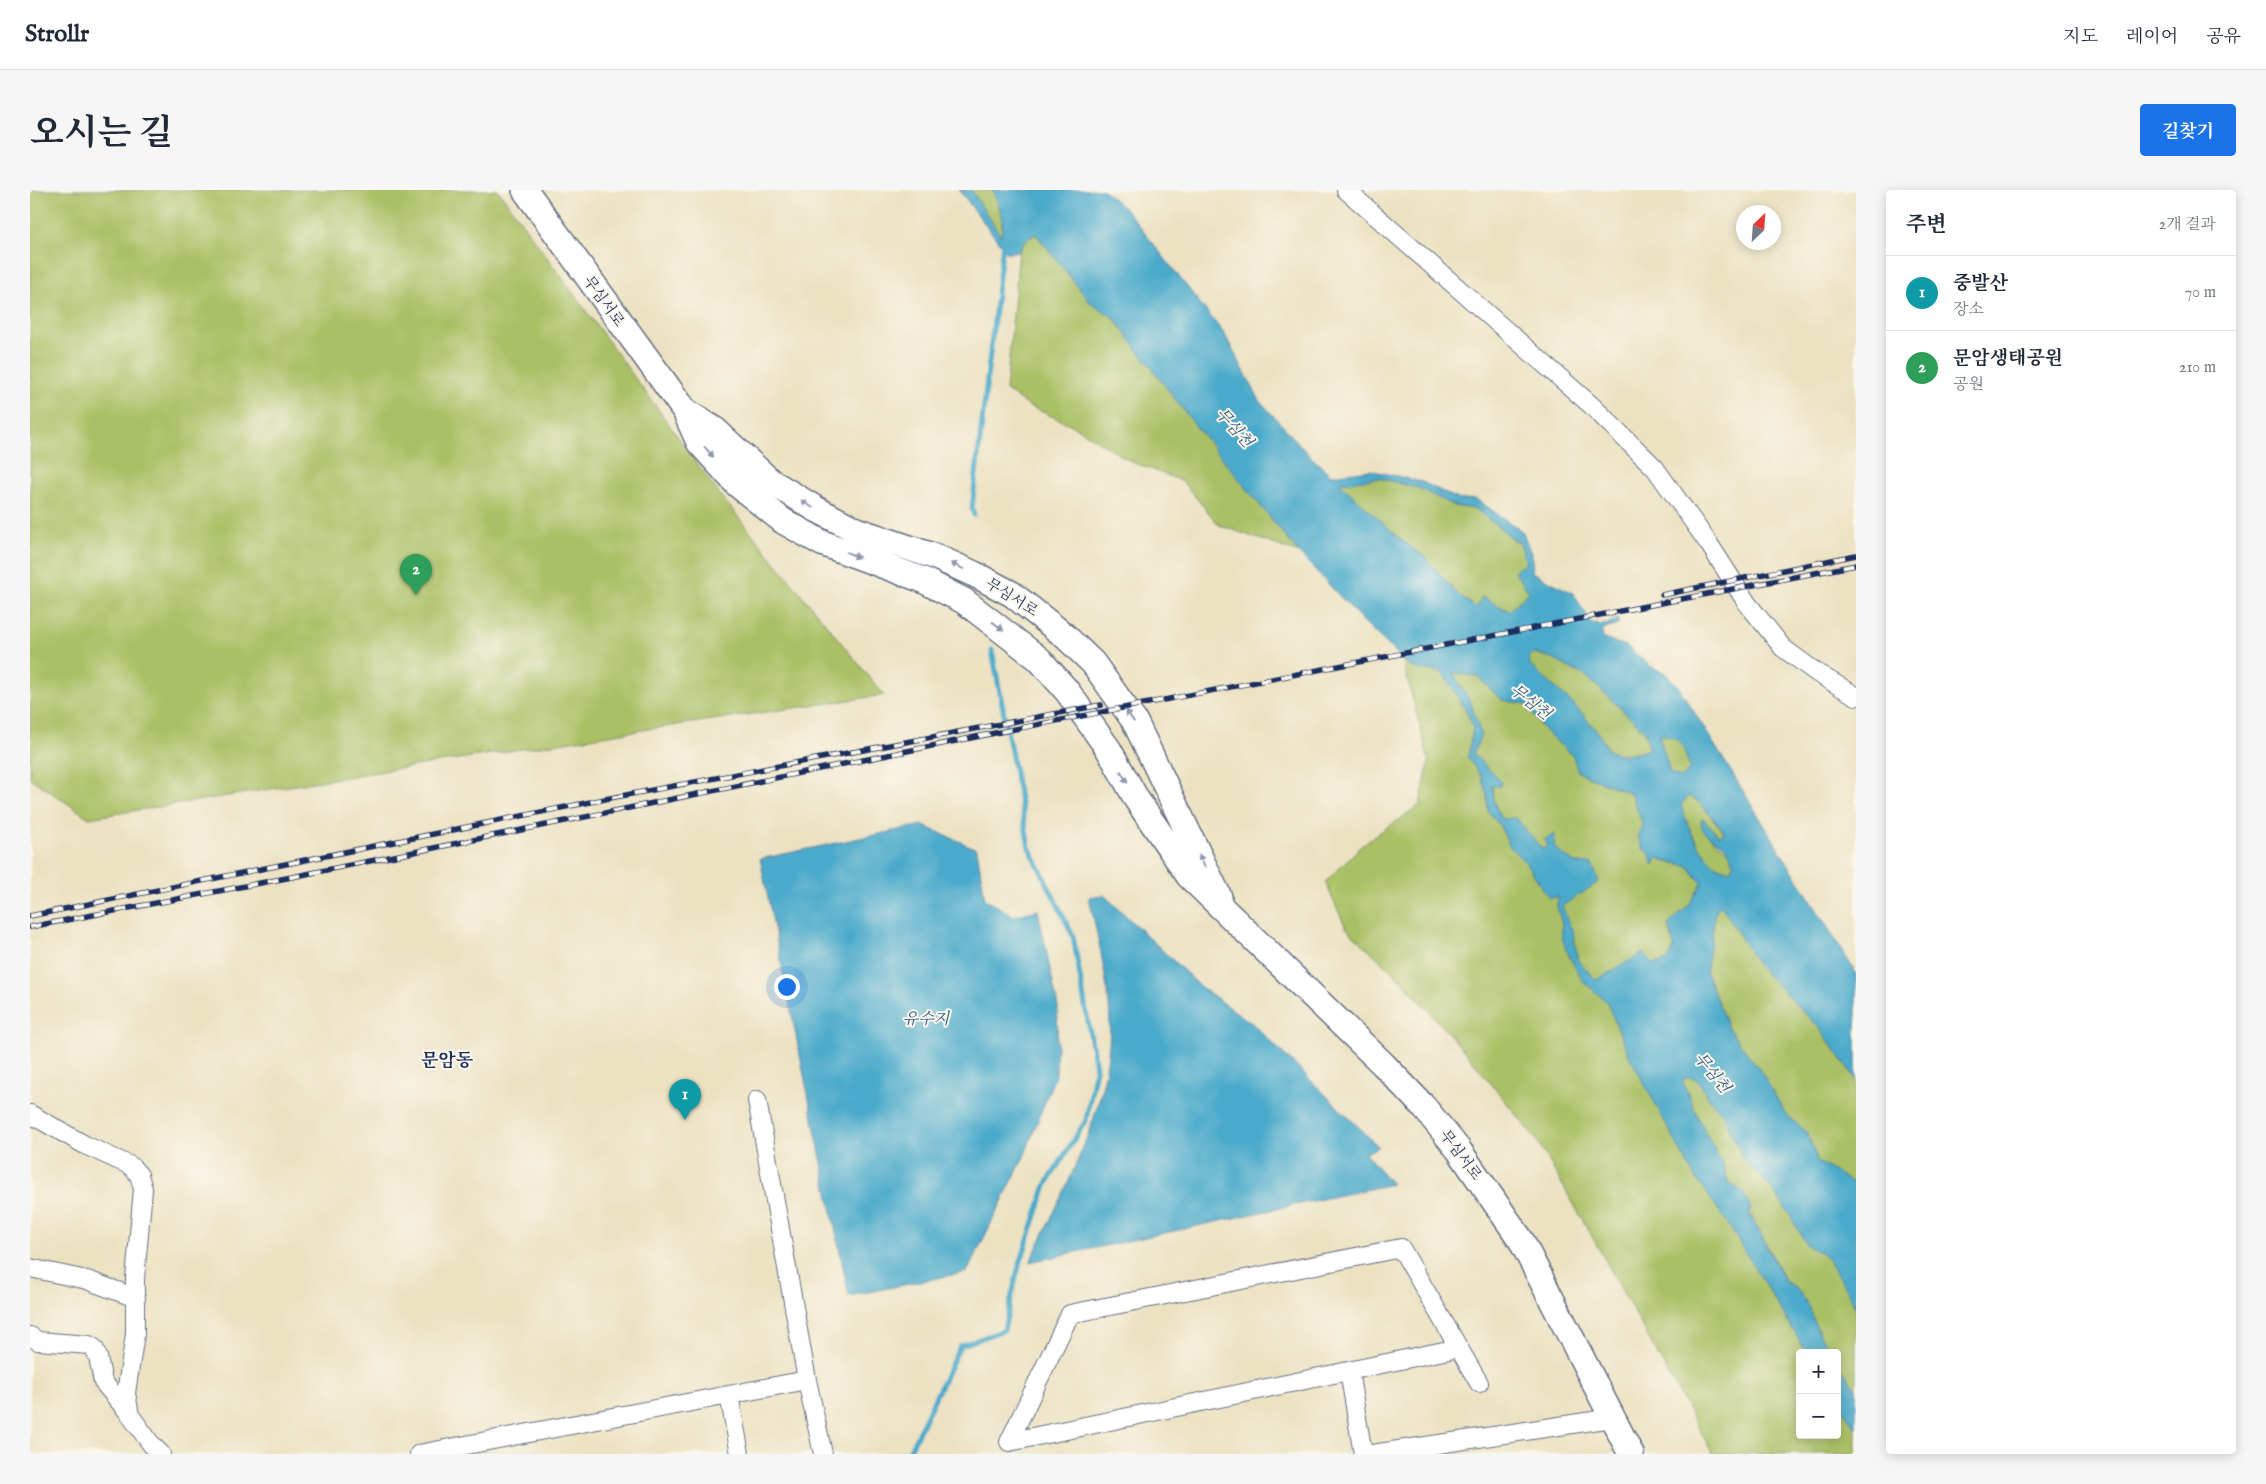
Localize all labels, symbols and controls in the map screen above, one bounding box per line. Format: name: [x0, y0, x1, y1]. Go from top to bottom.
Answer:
text: Strollr: [25, 19, 89, 50]
text: 지도: [2063, 26, 2098, 49]
text: 레이어: [2126, 26, 2178, 49]
text: 공유: [2206, 26, 2241, 49]
button: 길찾기: [2140, 104, 2236, 156]
text: 오시는 길: [30, 112, 173, 157]
north arrow: [1736, 205, 1781, 250]
text: 주변: [1906, 212, 1947, 239]
text: 2개 결과: [2159, 215, 2216, 235]
street label: 무심서로: [579, 272, 629, 331]
text: 중발산: [1953, 272, 2008, 296]
text: 1: [1919, 283, 1925, 303]
text: 70 m: [2185, 283, 2216, 303]
text: 장소: [1953, 300, 1984, 320]
text: 문암생태공원: [1953, 347, 2063, 371]
text: 2: [1918, 358, 1926, 378]
text: 210 m: [2179, 358, 2216, 378]
text: 공원: [1953, 375, 1984, 395]
water label: 무심천: [1211, 404, 1257, 453]
one-way arrow: [703, 446, 715, 458]
one-way arrow: [801, 500, 814, 509]
one-way arrow: [846, 552, 861, 560]
pin: 2: [400, 554, 432, 595]
one-way arrow: [950, 562, 964, 570]
street label: 무심서로: [982, 574, 1042, 621]
one-way arrow: [991, 621, 1005, 631]
water label: 무심천: [1505, 680, 1555, 726]
one-way arrow: [1125, 709, 1135, 722]
one-way arrow: [1119, 770, 1128, 783]
one-way arrow: [1198, 854, 1206, 868]
your location: [774, 974, 800, 1000]
water label: 유수지: [903, 1010, 951, 1030]
water label: 무심천: [1689, 1049, 1735, 1099]
district label: 문암동: [421, 1050, 474, 1073]
pin: 1: [669, 1079, 701, 1120]
street label: 무심서로: [1436, 1126, 1486, 1185]
map controls: [1796, 1349, 1841, 1439]
button: +: [1796, 1349, 1841, 1394]
button: −: [1796, 1394, 1841, 1439]

